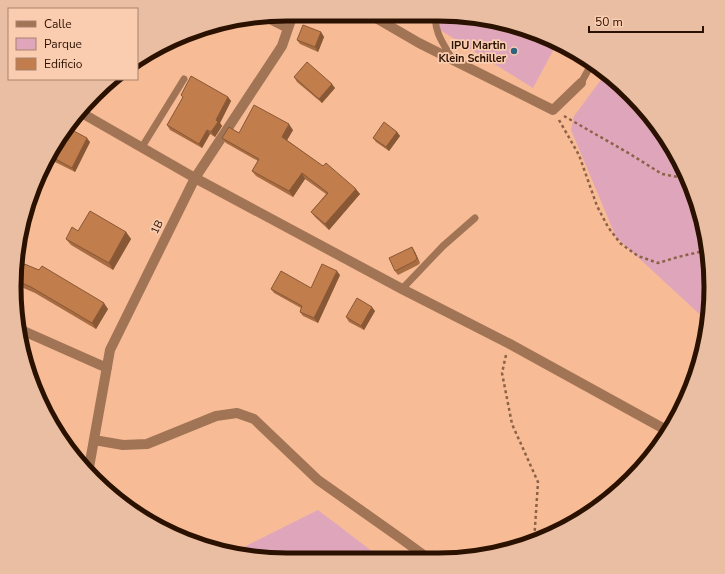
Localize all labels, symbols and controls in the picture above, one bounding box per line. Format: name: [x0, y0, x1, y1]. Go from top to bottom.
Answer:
legend: [8, 8, 138, 80]
scale bar: [589, 8, 703, 34]
text: 50 m: [595, 14, 623, 30]
text: Calle: [44, 16, 72, 32]
text: Parque: [44, 36, 82, 52]
place label: IPU Martin Klein Schiller: [438, 38, 507, 66]
marker: IPU Martin Klein Schiller: [509, 46, 519, 56]
text: Edificio: [44, 56, 83, 72]
street label: 1B: [147, 217, 167, 237]

